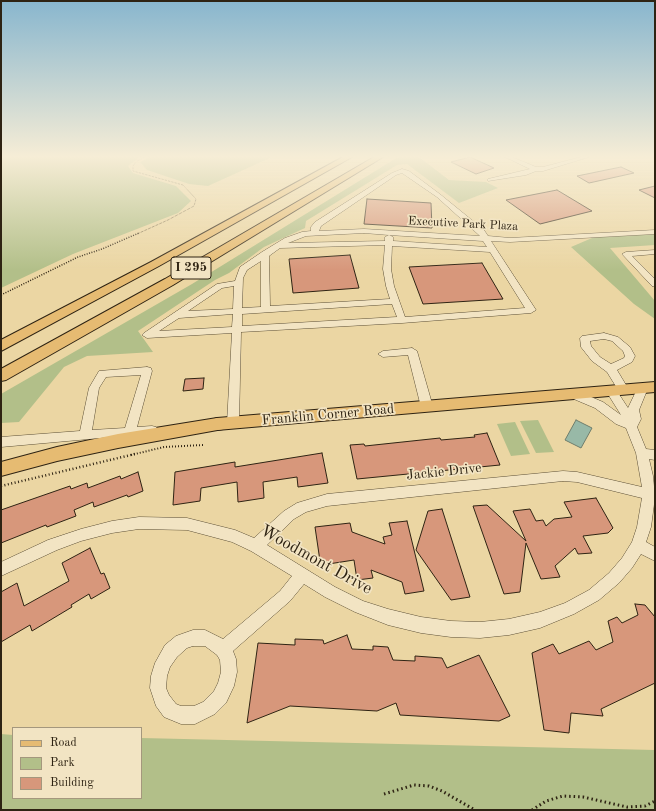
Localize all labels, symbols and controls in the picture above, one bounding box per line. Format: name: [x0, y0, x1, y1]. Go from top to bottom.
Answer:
street label: Executive Park Plaza: [408, 214, 518, 234]
road number: I 295: [171, 257, 211, 279]
street label: Franklin Corner Road: [261, 401, 395, 429]
street label: Jackie Drive: [406, 460, 482, 484]
street label: Woodmont Drive: [256, 521, 376, 599]
legend: [12, 727, 142, 799]
text: Road: [50, 737, 77, 749]
text: Park: [50, 757, 75, 769]
text: Building: [50, 777, 94, 789]

